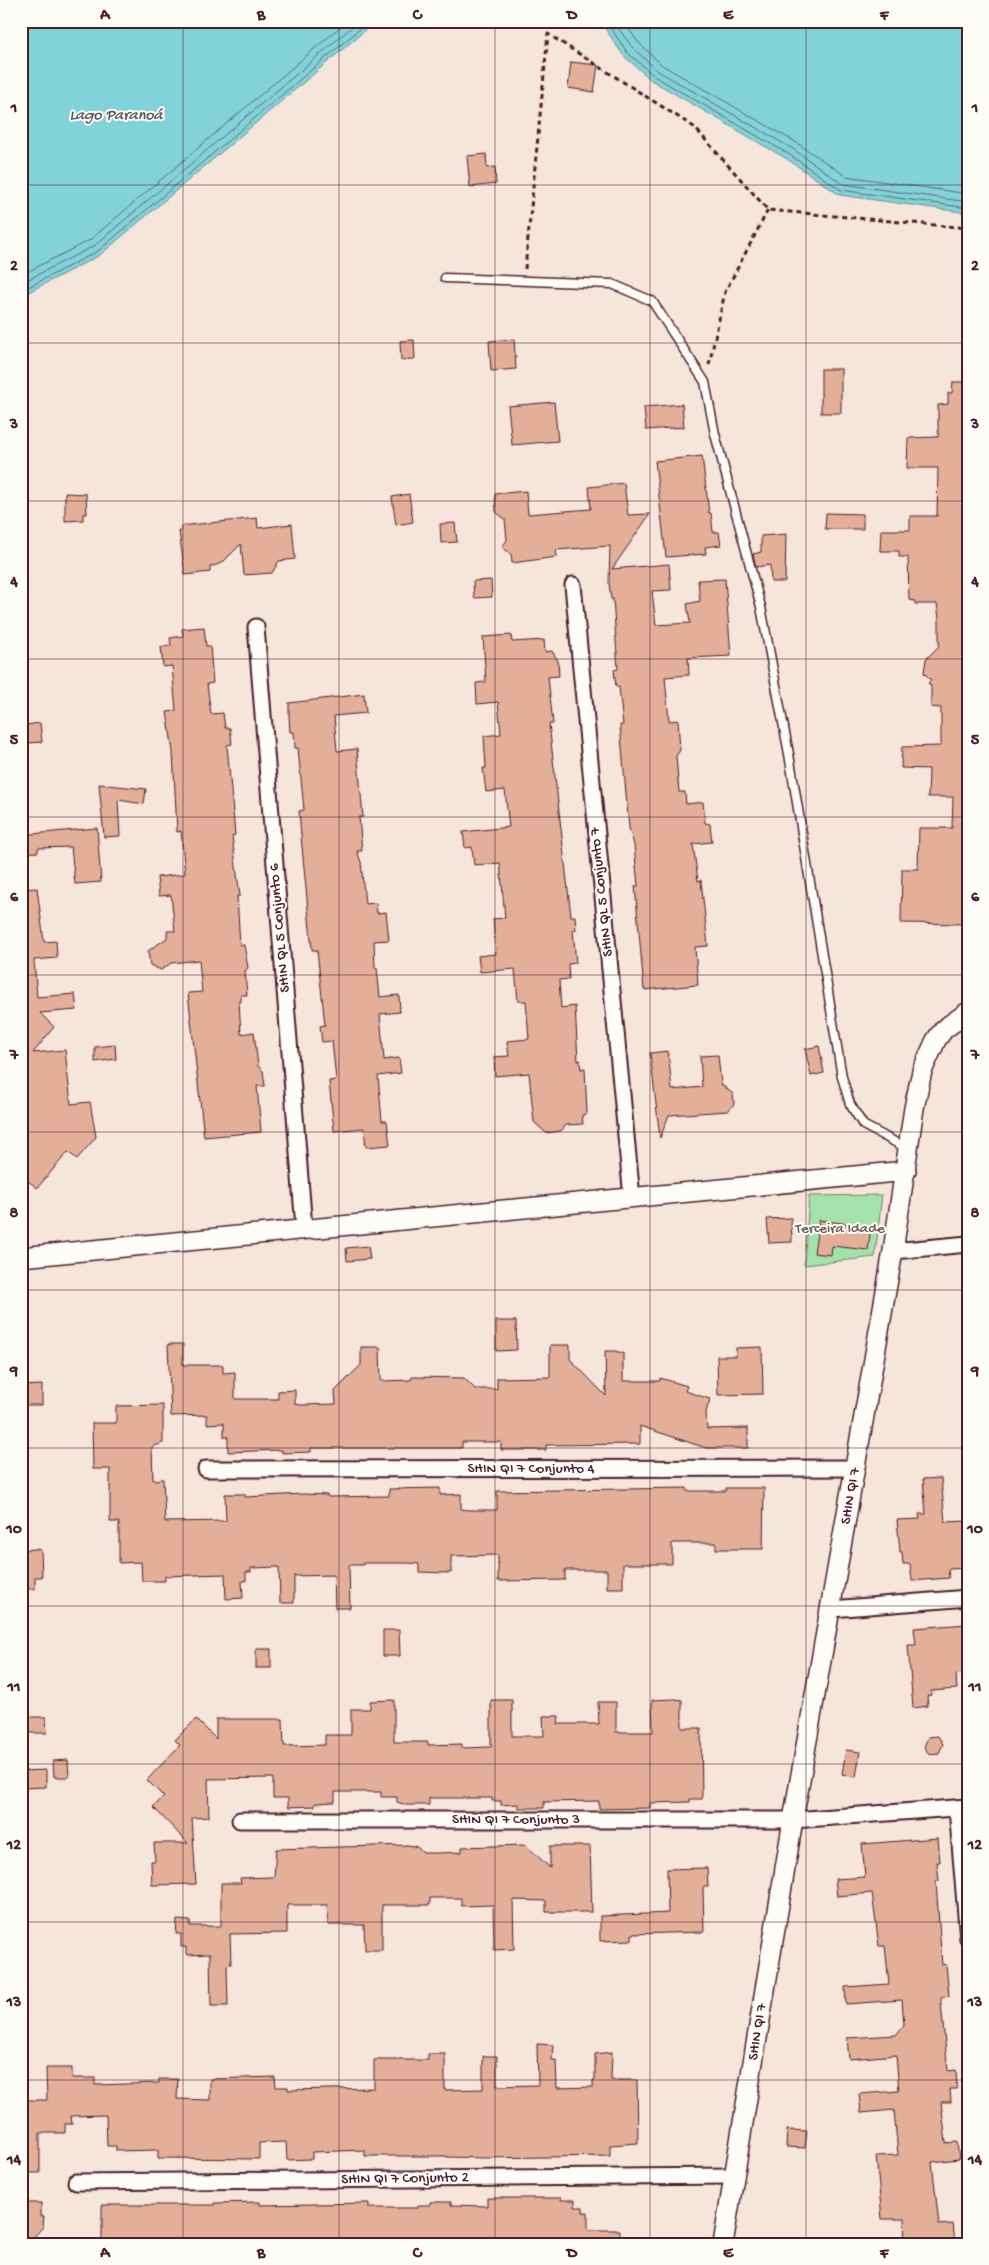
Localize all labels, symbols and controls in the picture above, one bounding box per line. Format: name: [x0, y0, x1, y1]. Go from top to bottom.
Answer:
text: A: [99, 7, 111, 26]
text: B: [256, 7, 266, 26]
text: C: [412, 7, 423, 26]
text: D: [565, 7, 578, 26]
text: E: [723, 7, 734, 26]
text: F: [879, 7, 890, 26]
text: 1: [10, 100, 17, 119]
text: 1: [971, 100, 978, 119]
water label: Lago Paranoá: [70, 107, 164, 126]
text: 2: [10, 258, 18, 277]
text: 2: [971, 258, 979, 277]
text: 3: [9, 416, 18, 435]
text: 3: [970, 416, 979, 435]
text: 4: [9, 574, 18, 593]
text: 4: [970, 574, 979, 593]
text: 5: [10, 732, 19, 751]
text: 5: [971, 732, 980, 751]
street label: SHIN QL 5 Conjunto 7: [586, 825, 618, 958]
street label: SHIN QL 5 Conjunto 6: [265, 862, 295, 993]
text: 6: [10, 889, 19, 908]
text: 6: [971, 889, 980, 908]
text: 7: [9, 1047, 19, 1066]
text: 7: [970, 1047, 980, 1066]
text: 8: [10, 1205, 19, 1224]
text: 8: [971, 1205, 980, 1224]
park label: Terceira Idade: [794, 1220, 885, 1238]
text: 9: [9, 1363, 18, 1382]
text: 9: [970, 1363, 979, 1382]
street label: SHIN QI 7 Conjunto 4: [467, 1460, 595, 1478]
street label: SHIN QI 7: [837, 1465, 865, 1526]
text: 10: [5, 1521, 22, 1540]
text: 10: [966, 1521, 983, 1540]
text: 11: [7, 1679, 20, 1698]
text: 11: [968, 1679, 981, 1698]
street label: SHIN QI 7 Conjunto 3: [452, 1811, 580, 1829]
text: 12: [6, 1837, 21, 1856]
text: 12: [967, 1837, 982, 1856]
text: 13: [6, 1994, 21, 2013]
text: 13: [967, 1994, 982, 2013]
street label: SHIN QI 7: [745, 2001, 772, 2062]
text: 14: [6, 2152, 21, 2171]
text: 14: [967, 2152, 982, 2171]
street label: SHIN QI 7 Conjunto 2: [341, 2169, 469, 2189]
text: A: [99, 2245, 111, 2264]
text: B: [256, 2245, 266, 2264]
text: C: [412, 2245, 423, 2264]
text: D: [565, 2245, 578, 2264]
text: E: [723, 2245, 734, 2264]
text: F: [879, 2245, 890, 2264]

